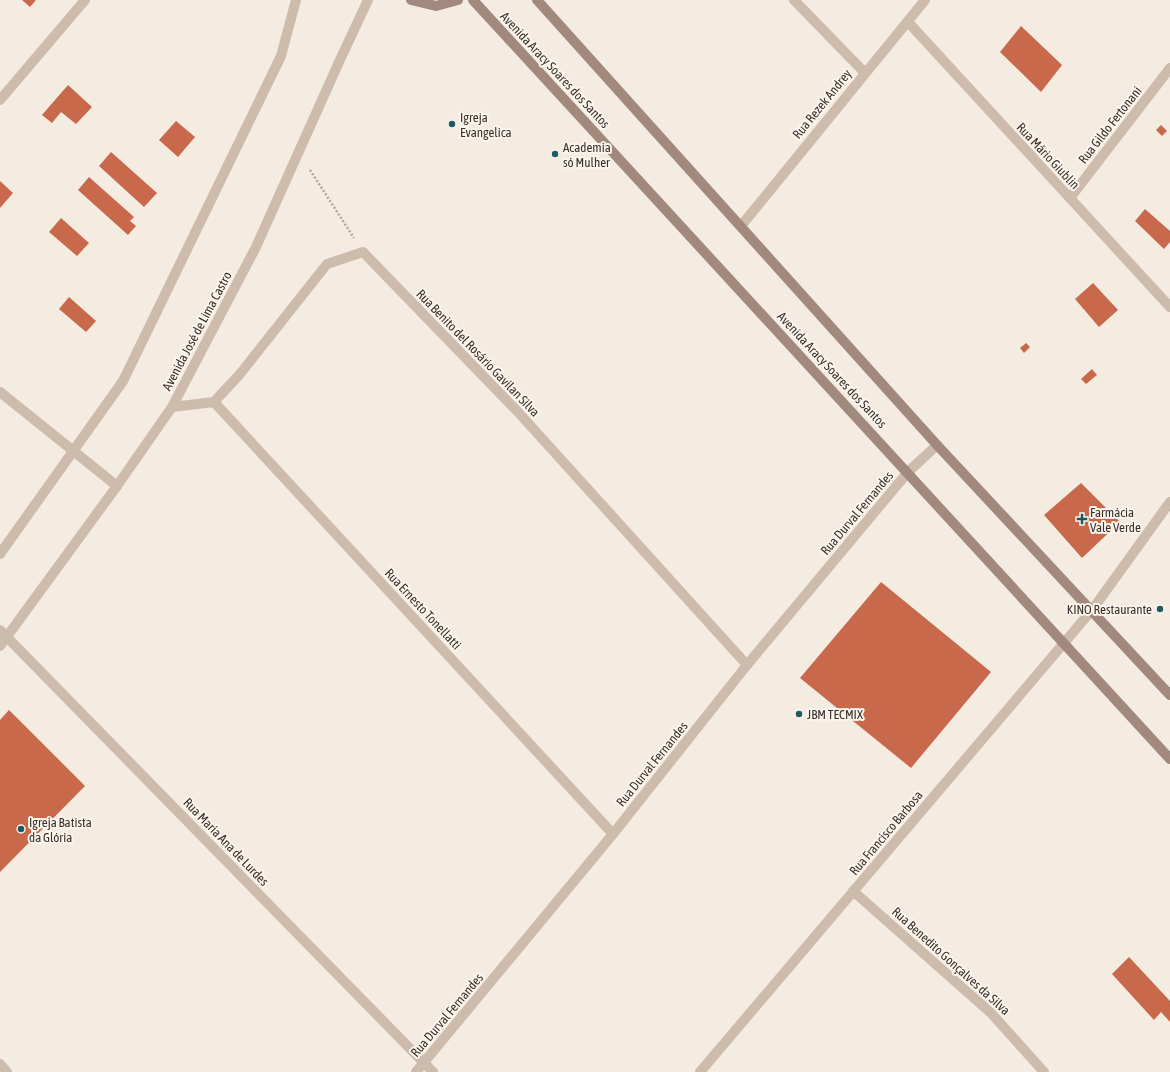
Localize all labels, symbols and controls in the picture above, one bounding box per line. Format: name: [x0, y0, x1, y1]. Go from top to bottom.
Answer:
street label: Avenida Aracy Soares dos Santos: [497, 9, 613, 131]
street label: Rua Rezek Andrey: [789, 66, 855, 142]
street label: Rua Gildo Fertonani: [1075, 83, 1145, 167]
place label: Igreja Evangelica: [460, 110, 512, 140]
marker: Igreja Evangelica: [447, 119, 457, 129]
street label: Rua Mário Giublin: [1013, 120, 1083, 192]
place label: Academia só Mulher: [563, 140, 611, 170]
marker: Academia só Mulher: [550, 149, 560, 159]
street label: Avenida José de Lima Castro: [159, 269, 235, 393]
street label: Rua Benito del Rosário Gavilan Silva: [413, 286, 543, 420]
street label: Avenida Aracy Soares dos Santos: [774, 309, 890, 431]
street label: Rua Durval Fernandes: [818, 468, 897, 558]
place label: Farmácia Vale Verde: [1090, 505, 1141, 535]
marker: Farmácia Vale Verde: [1077, 514, 1087, 524]
street label: Rua Ernesto Tonellatti: [382, 566, 464, 652]
place label: KINO Restaurante: [1067, 602, 1152, 617]
marker: KINO Restaurante: [1155, 604, 1165, 614]
place label: JBM TECMIX: [807, 707, 863, 722]
marker: JBM TECMIX: [794, 709, 804, 719]
street label: Rua Durval Fernandes: [613, 718, 691, 809]
street label: Rua Francisco Barbosa: [846, 788, 926, 878]
street label: Rua Maria Ana de Lurdes: [180, 795, 272, 889]
place label: Igreja Batista da Glória: [29, 815, 92, 845]
marker: Igreja Batista da Glória: [16, 824, 26, 834]
street label: Rua Benedito Gonçalves da Silva: [889, 904, 1013, 1018]
street label: Rua Durval Fernandes: [408, 970, 487, 1060]

